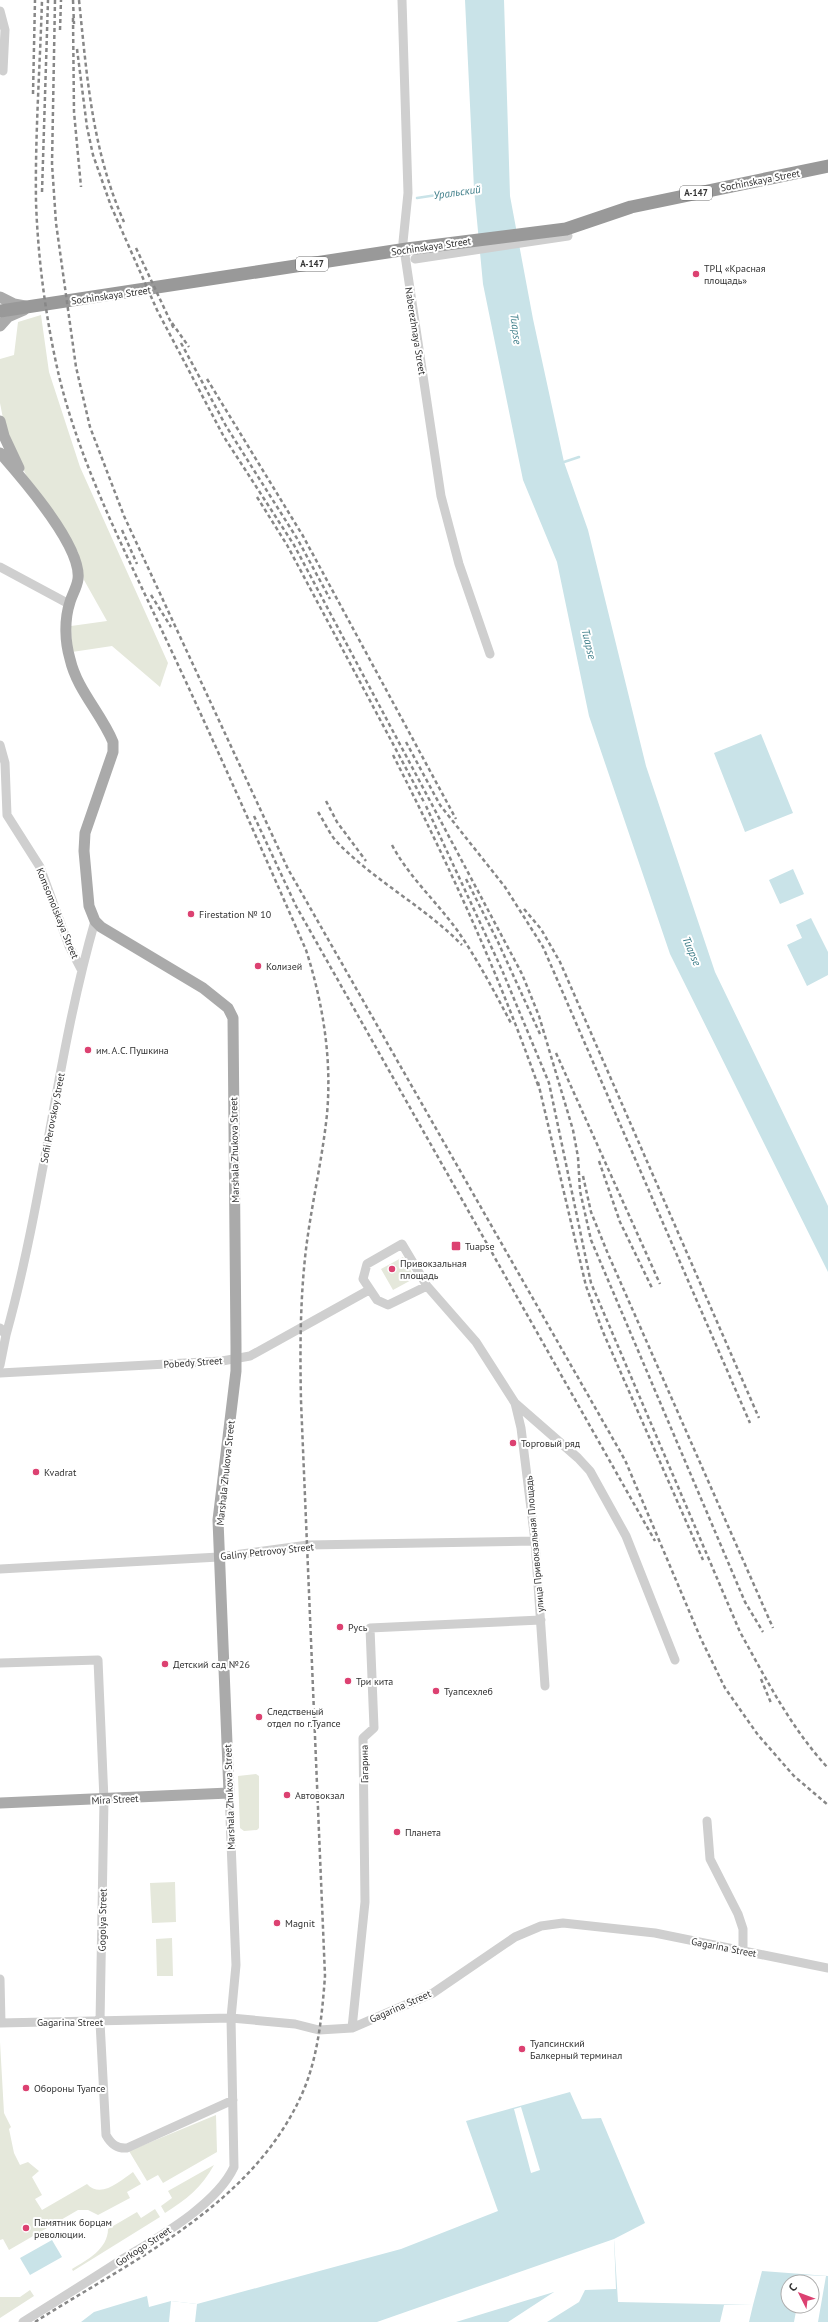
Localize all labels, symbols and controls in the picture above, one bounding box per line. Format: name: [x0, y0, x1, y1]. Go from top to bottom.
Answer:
street label: Sochinskaya Street: [719, 166, 801, 195]
water label: Уральский: [432, 182, 482, 202]
road number: А-147: [680, 186, 712, 200]
street label: Sochinskaya Street: [390, 234, 472, 259]
road number: А-147: [296, 257, 328, 271]
place label: ТРЦ «Красная площадь»: [704, 262, 766, 287]
marker: ТРЦ «Красная площадь»: [691, 269, 701, 279]
street label: Sochinskaya Street: [70, 283, 152, 308]
street label: Naberezhnaya Street: [402, 286, 429, 377]
water label: Tuapse: [507, 313, 525, 345]
water label: Tuapse: [578, 627, 600, 661]
street label: Komsomolskaya Street: [33, 866, 82, 961]
place label: Firestation № 10: [199, 908, 272, 921]
marker: Firestation № 10: [186, 909, 196, 919]
water label: Tuapse: [680, 934, 704, 968]
place label: Колизей: [266, 960, 302, 973]
marker: Колизей: [253, 961, 263, 971]
place label: им. А.С. Пушкина: [96, 1044, 169, 1057]
marker: им. А.С. Пушкина: [83, 1045, 93, 1055]
street label: Sofii Perovskoy Street: [37, 1071, 68, 1164]
street label: Marshala Zhukova Street: [227, 1097, 242, 1203]
marker: Tuapse: [450, 1240, 462, 1252]
place label: Tuapse: [465, 1240, 495, 1253]
place label: Привокзальная площадь: [400, 1257, 467, 1282]
marker: Привокзальная площадь: [387, 1264, 397, 1274]
street label: Pobedy Street: [163, 1354, 224, 1371]
street label: Marshala Zhukova Street: [214, 1419, 238, 1526]
place label: Торговый ряд: [521, 1437, 581, 1450]
marker: Торговый ряд: [508, 1438, 518, 1448]
place label: Kvadrat: [44, 1466, 77, 1479]
marker: Kvadrat: [31, 1467, 41, 1477]
street label: улица Привокзальная Площадь: [522, 1475, 547, 1613]
street label: Galiny Petrovoy Street: [220, 1540, 315, 1563]
place label: Русь: [348, 1621, 368, 1634]
marker: Русь: [335, 1622, 345, 1632]
place label: Детский сад №26: [173, 1658, 250, 1671]
marker: Детский сад №26: [160, 1659, 170, 1669]
place label: Три кита: [356, 1675, 393, 1688]
marker: Три кита: [343, 1676, 353, 1686]
place label: Туапсехлеб: [444, 1685, 493, 1698]
marker: Туапсехлеб: [431, 1686, 441, 1696]
place label: Следственый отдел по г.Туапсе: [267, 1705, 341, 1730]
marker: Следственый отдел по г.Туапсе: [254, 1712, 264, 1722]
street label: Marshala Zhukova Street: [221, 1743, 238, 1850]
street label: Гагарина: [358, 1745, 371, 1783]
place label: Автовокзал: [295, 1789, 345, 1802]
marker: Автовокзал: [282, 1790, 292, 1800]
street label: Mira Street: [91, 1792, 140, 1807]
place label: Планета: [405, 1826, 441, 1839]
marker: Планета: [392, 1827, 402, 1837]
street label: Gogolya Street: [95, 1888, 110, 1952]
place label: Magnit: [285, 1917, 315, 1930]
marker: Magnit: [272, 1918, 282, 1928]
street label: Gagarina Street: [690, 1935, 758, 1960]
street label: Gagarina Street: [367, 1987, 434, 2026]
street label: Gagarina Street: [37, 2016, 104, 2029]
place label: Туапсинский Балкерный терминал: [530, 2037, 622, 2062]
marker: Туапсинский Балкерный терминал: [517, 2044, 527, 2054]
place label: Обороны Туапсе: [34, 2082, 105, 2095]
marker: Обороны Туапсе: [21, 2083, 31, 2093]
place label: Памятник борцам революции.: [34, 2216, 112, 2241]
marker: Памятник борцам революции.: [21, 2223, 31, 2233]
street label: Gorkogo Street: [113, 2223, 174, 2269]
north arrow: [780, 2274, 820, 2314]
text: С: [785, 2280, 800, 2294]

